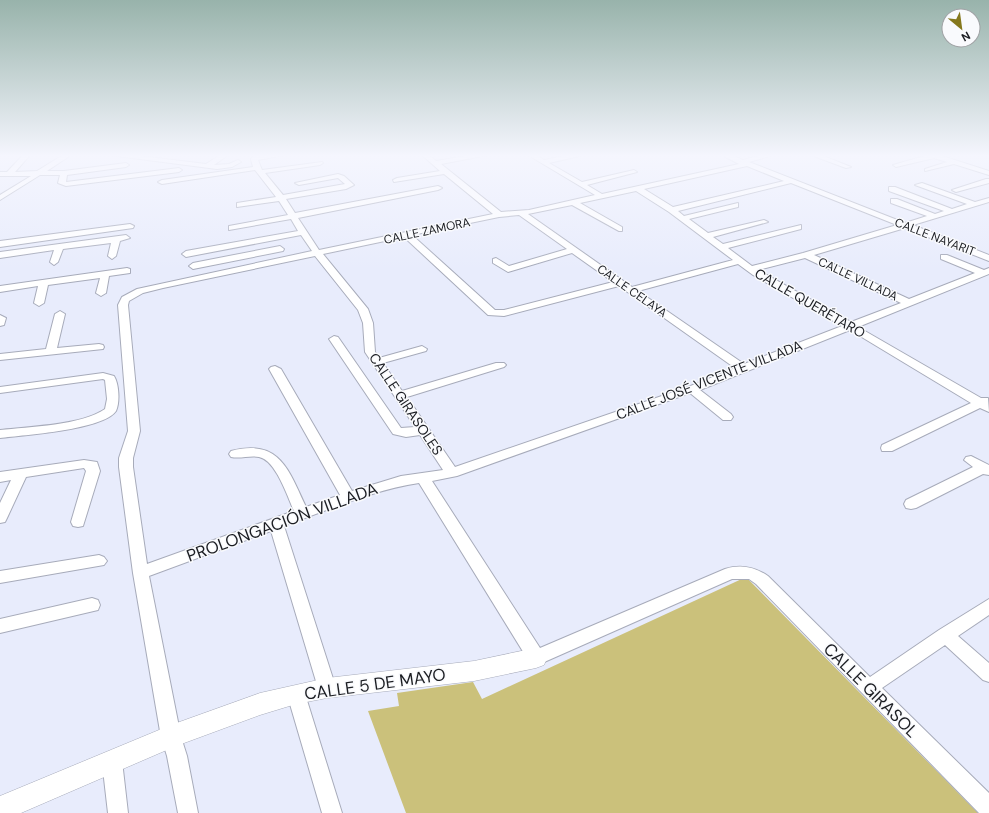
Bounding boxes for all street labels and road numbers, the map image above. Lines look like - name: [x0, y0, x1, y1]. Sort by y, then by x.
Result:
- street label: CALLE ZAMORA: [382, 214, 472, 248]
- street label: CALLE NAYARIT: [892, 214, 978, 260]
- street label: CALLE VILLADA: [816, 254, 900, 304]
- street label: CALLE CELAYA: [594, 261, 670, 321]
- street label: CALLE QUERÉTARO: [751, 264, 869, 342]
- street label: CALLE JOSÉ VICENTE VILLADA: [613, 336, 805, 424]
- street label: CALLE GIRASOLES: [365, 349, 447, 459]
- street label: PROLONGACIÓN VILLADA: [183, 477, 381, 567]
- street label: CALLE GIRASOL: [819, 638, 923, 742]
- street label: CALLE 5 DE MAYO: [303, 663, 447, 705]

